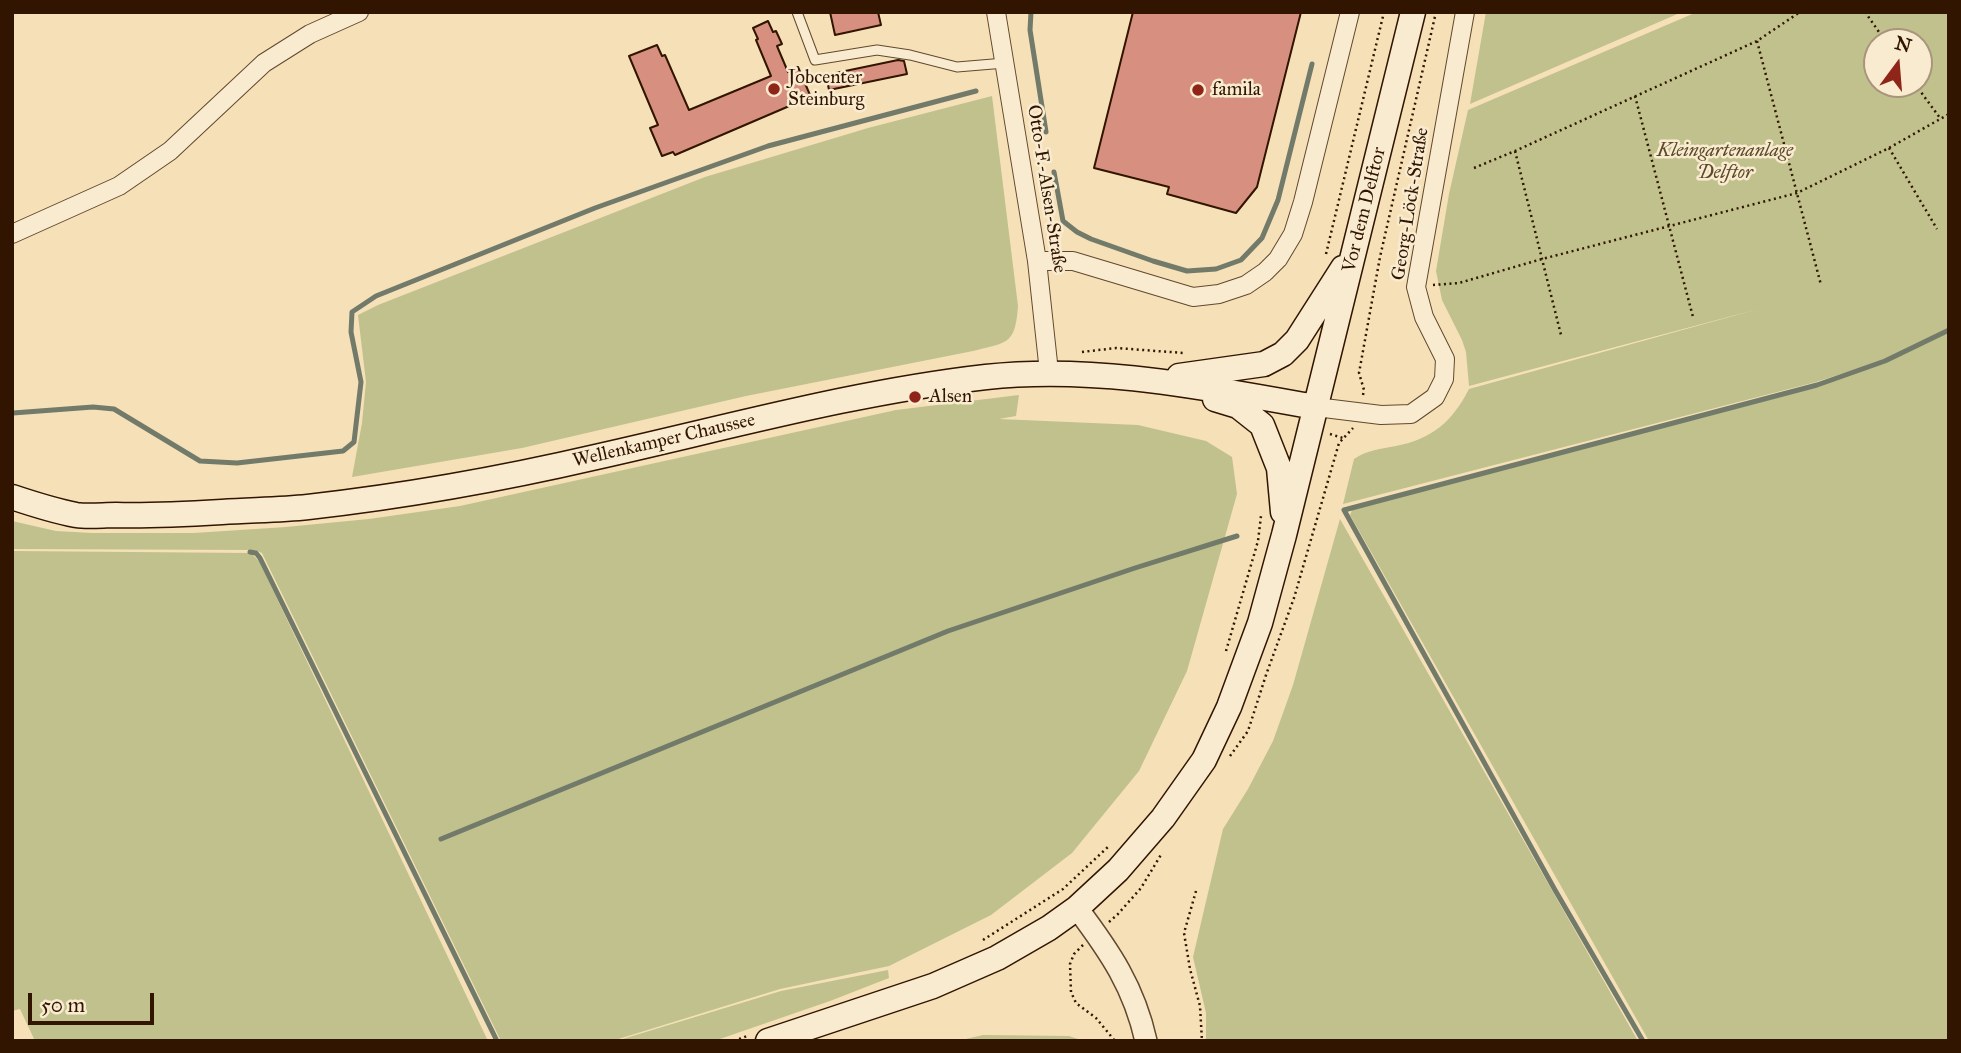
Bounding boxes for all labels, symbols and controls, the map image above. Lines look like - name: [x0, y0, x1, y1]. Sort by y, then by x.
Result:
- north arrow: [1863, 28, 1933, 98]
- text: N: [1892, 31, 1914, 58]
- place label: Jobcenter Steinburg: [788, 67, 864, 111]
- place label: famila: [1212, 79, 1261, 101]
- marker: Jobcenter Steinburg: [766, 81, 782, 97]
- marker: famila: [1190, 82, 1206, 98]
- street label: Otto-F.-Alsen-Straße: [1021, 103, 1071, 275]
- street label: Georg-Löck-Straße: [1388, 126, 1434, 282]
- park label: Kleingartenanlage Delftor: [1657, 140, 1793, 184]
- street label: Vor dem Delftor: [1338, 145, 1392, 275]
- place label: Alsen: [929, 386, 972, 408]
- marker: Alsen: [907, 389, 923, 405]
- street label: Wellenkamper Chaussee: [571, 409, 757, 473]
- scale bar: [32, 979, 158, 1023]
- text: 50 m: [41, 992, 85, 1018]

